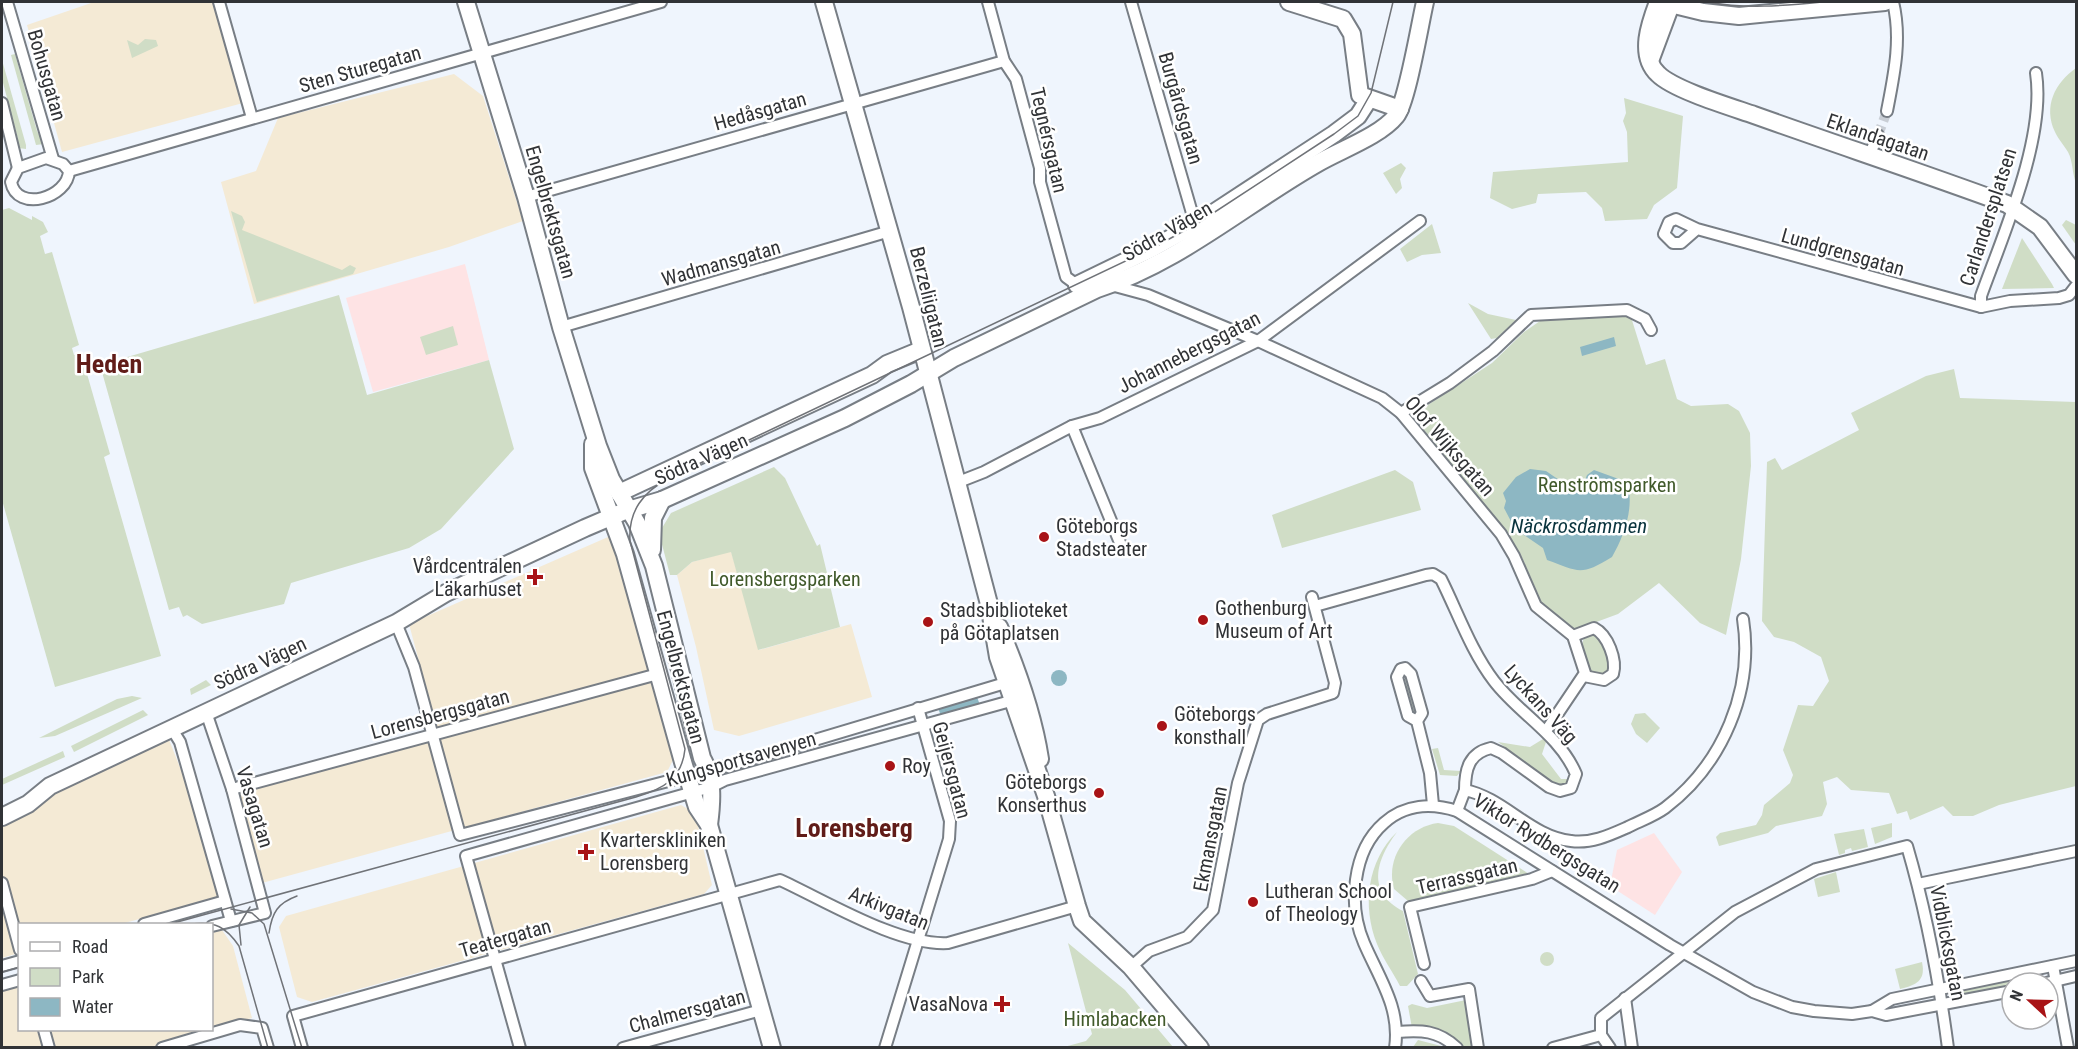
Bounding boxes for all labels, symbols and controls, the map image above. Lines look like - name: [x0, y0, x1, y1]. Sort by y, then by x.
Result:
- street label: Bohusgatan: [23, 26, 71, 124]
- street label: Sten Sturegatan: [296, 40, 424, 98]
- street label: Burgårdsgatan: [1154, 49, 1208, 167]
- street label: Tegnérsgatan: [1025, 85, 1073, 195]
- street label: Hedåsgatan: [711, 86, 809, 136]
- street label: Eklandagatan: [1824, 108, 1932, 166]
- street label: Engelbrektsgatan: [521, 143, 581, 281]
- street label: Carlandersplatsen: [1954, 145, 2022, 289]
- street label: Södra Vägen: [1118, 196, 1216, 266]
- street label: Lundgrensgatan: [1779, 223, 1907, 281]
- street label: Wadmansgatan: [659, 235, 783, 291]
- street label: Berzeliigatan: [905, 244, 953, 350]
- street label: Johannebergsgatan: [1114, 306, 1264, 398]
- district label: Heden: [76, 349, 142, 379]
- street label: Olof Wijksgatan: [1400, 391, 1500, 501]
- street label: Södra Vägen: [651, 428, 751, 490]
- park label: Renströmsparken: [1538, 473, 1676, 497]
- place label: Göteborgs Stadsteater: [1056, 514, 1147, 561]
- water label: Näckrosdammen: [1511, 514, 1647, 538]
- marker: Göteborgs Stadsteater: [1037, 530, 1051, 544]
- place label: Vårdcentralen Läkarhuset: [413, 554, 522, 601]
- park label: Lorensbergsparken: [709, 567, 861, 591]
- marker: Vårdcentralen Läkarhuset: [526, 568, 544, 586]
- place label: Gothenburg Museum of Art: [1215, 596, 1333, 643]
- place label: Stadsbiblioteket på Götaplatsen: [940, 598, 1068, 645]
- street label: Engelbrektsgatan: [652, 608, 710, 746]
- marker: Gothenburg Museum of Art: [1196, 613, 1210, 627]
- marker: Stadsbiblioteket på Götaplatsen: [921, 615, 935, 629]
- street label: Södra Vägen: [210, 631, 310, 695]
- street label: Lyckans Väg: [1499, 660, 1583, 748]
- street label: Lorensbergsgatan: [368, 684, 512, 744]
- place label: Göteborgs konsthall: [1174, 702, 1256, 749]
- street label: Geijersgatan: [928, 719, 976, 821]
- marker: Göteborgs konsthall: [1155, 719, 1169, 733]
- street label: Kungsportsavenyen: [663, 726, 819, 792]
- place label: Roy: [902, 754, 931, 778]
- marker: Roy: [883, 759, 897, 773]
- street label: Vasagatan: [231, 763, 279, 851]
- place label: Göteborgs Konserthus: [997, 770, 1087, 817]
- street label: Ekmansgatan: [1188, 784, 1232, 894]
- marker: Göteborgs Konserthus: [1092, 786, 1106, 800]
- street label: Viktor Rydbergsgatan: [1469, 788, 1625, 898]
- district label: Lorensberg: [795, 813, 913, 843]
- place label: Kvarterskliniken Lorensberg: [600, 828, 726, 875]
- marker: Kvarterskliniken Lorensberg: [577, 843, 595, 861]
- street label: Terrassgatan: [1414, 853, 1520, 899]
- place label: Lutheran School of Theology: [1265, 879, 1392, 926]
- street label: Arkivgatan: [845, 881, 933, 935]
- street label: Vidblicksgatan: [1925, 883, 1971, 1003]
- marker: Lutheran School of Theology: [1246, 895, 1260, 909]
- street label: Teatergatan: [456, 913, 554, 963]
- legend: [18, 923, 213, 1031]
- text: Road: [72, 936, 108, 957]
- text: Park: [72, 966, 104, 987]
- north arrow: [2000, 971, 2060, 1031]
- street label: Chalmersgatan: [626, 984, 748, 1038]
- text: N: [2006, 987, 2027, 1004]
- place label: VasaNova: [909, 992, 988, 1016]
- marker: VasaNova: [993, 995, 1011, 1013]
- text: Water: [72, 996, 114, 1017]
- park label: Himlabacken: [1064, 1007, 1166, 1031]

